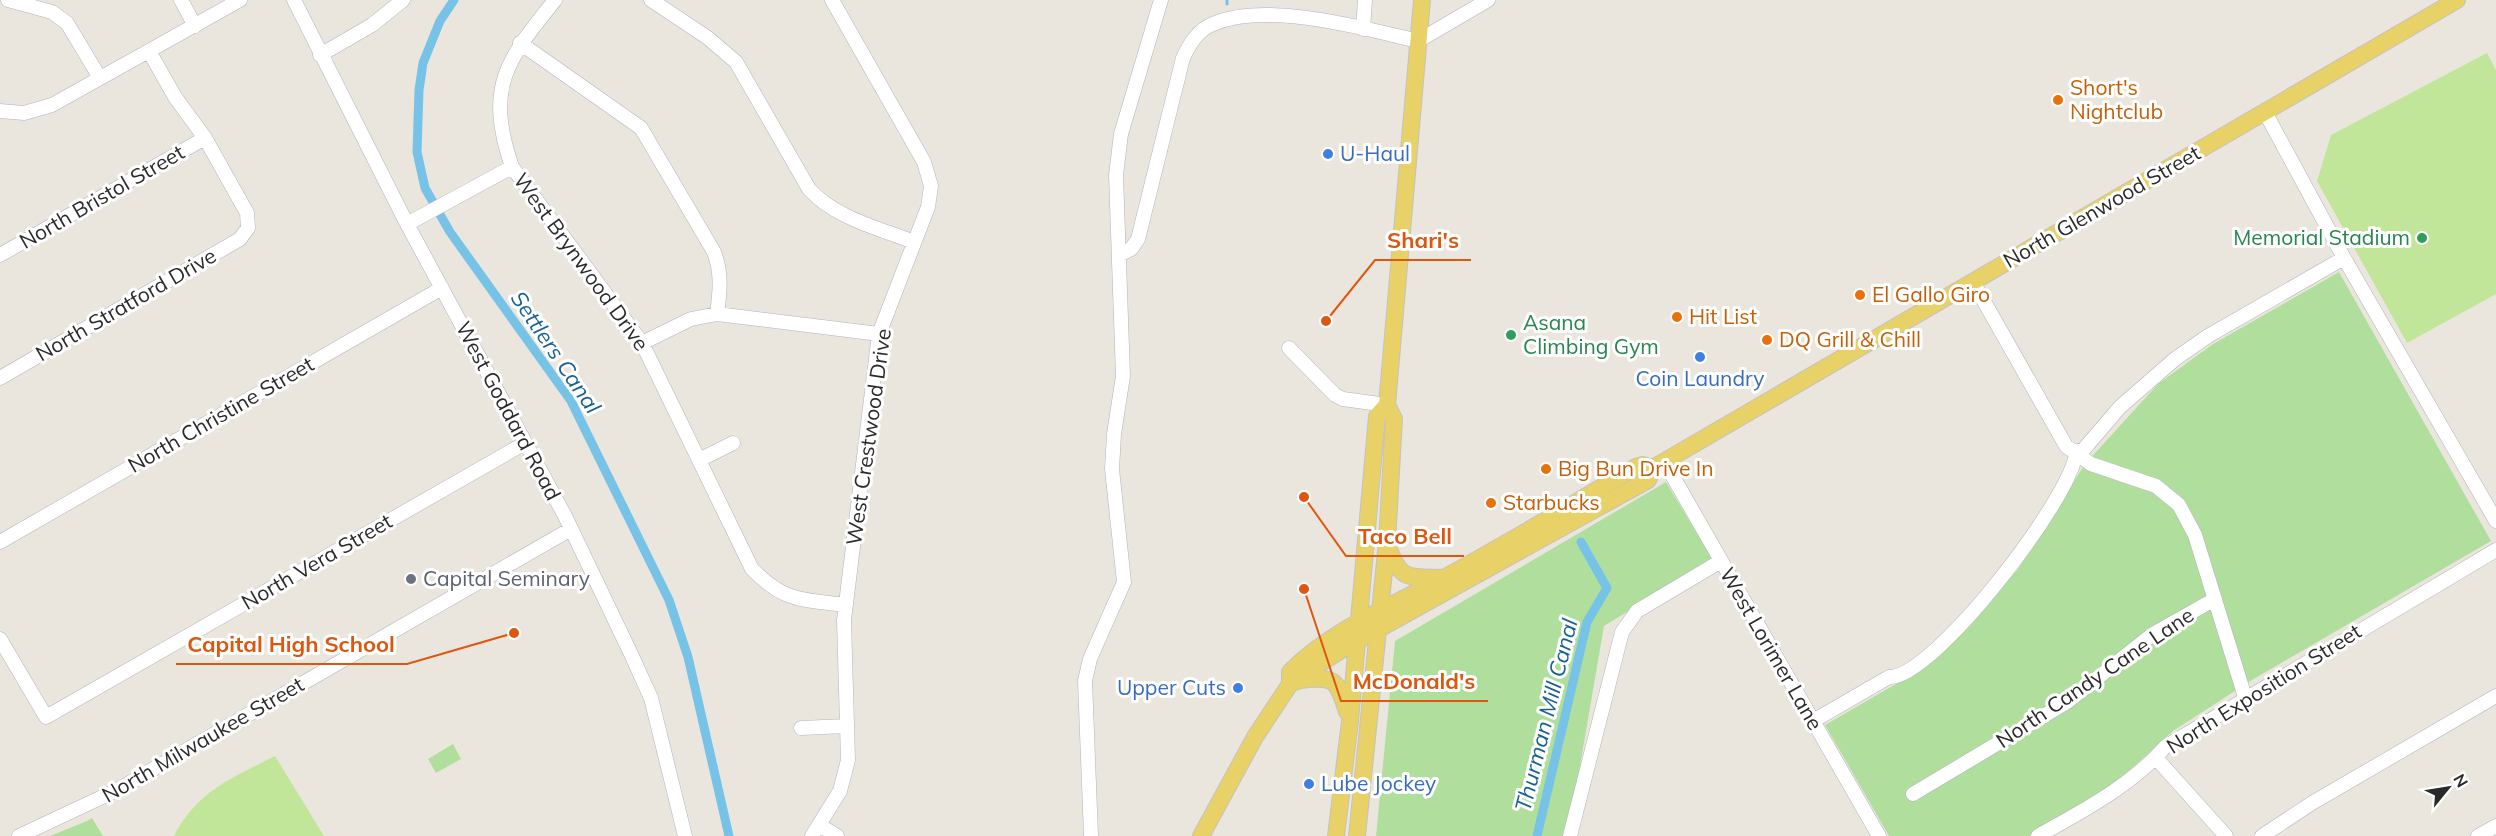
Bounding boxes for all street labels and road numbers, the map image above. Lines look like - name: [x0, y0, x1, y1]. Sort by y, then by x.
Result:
- street label: North Bristol Street: [14, 138, 189, 254]
- street label: North Glenwood Street: [1998, 139, 2205, 273]
- street label: West Brynwood Drive: [509, 167, 655, 355]
- street label: North Stratford Drive: [31, 242, 220, 366]
- street label: West Goddard Road: [451, 317, 567, 504]
- street label: West Crestwood Drive: [840, 327, 896, 547]
- street label: North Christine Street: [123, 350, 318, 478]
- street label: North Vera Street: [237, 507, 396, 615]
- street label: West Lorimer Lane: [1715, 563, 1829, 734]
- street label: North Candy Cane Lane: [1991, 601, 2198, 753]
- street label: North Exposition Street: [2161, 618, 2366, 759]
- street label: North Milwaukee Street: [97, 671, 308, 808]

